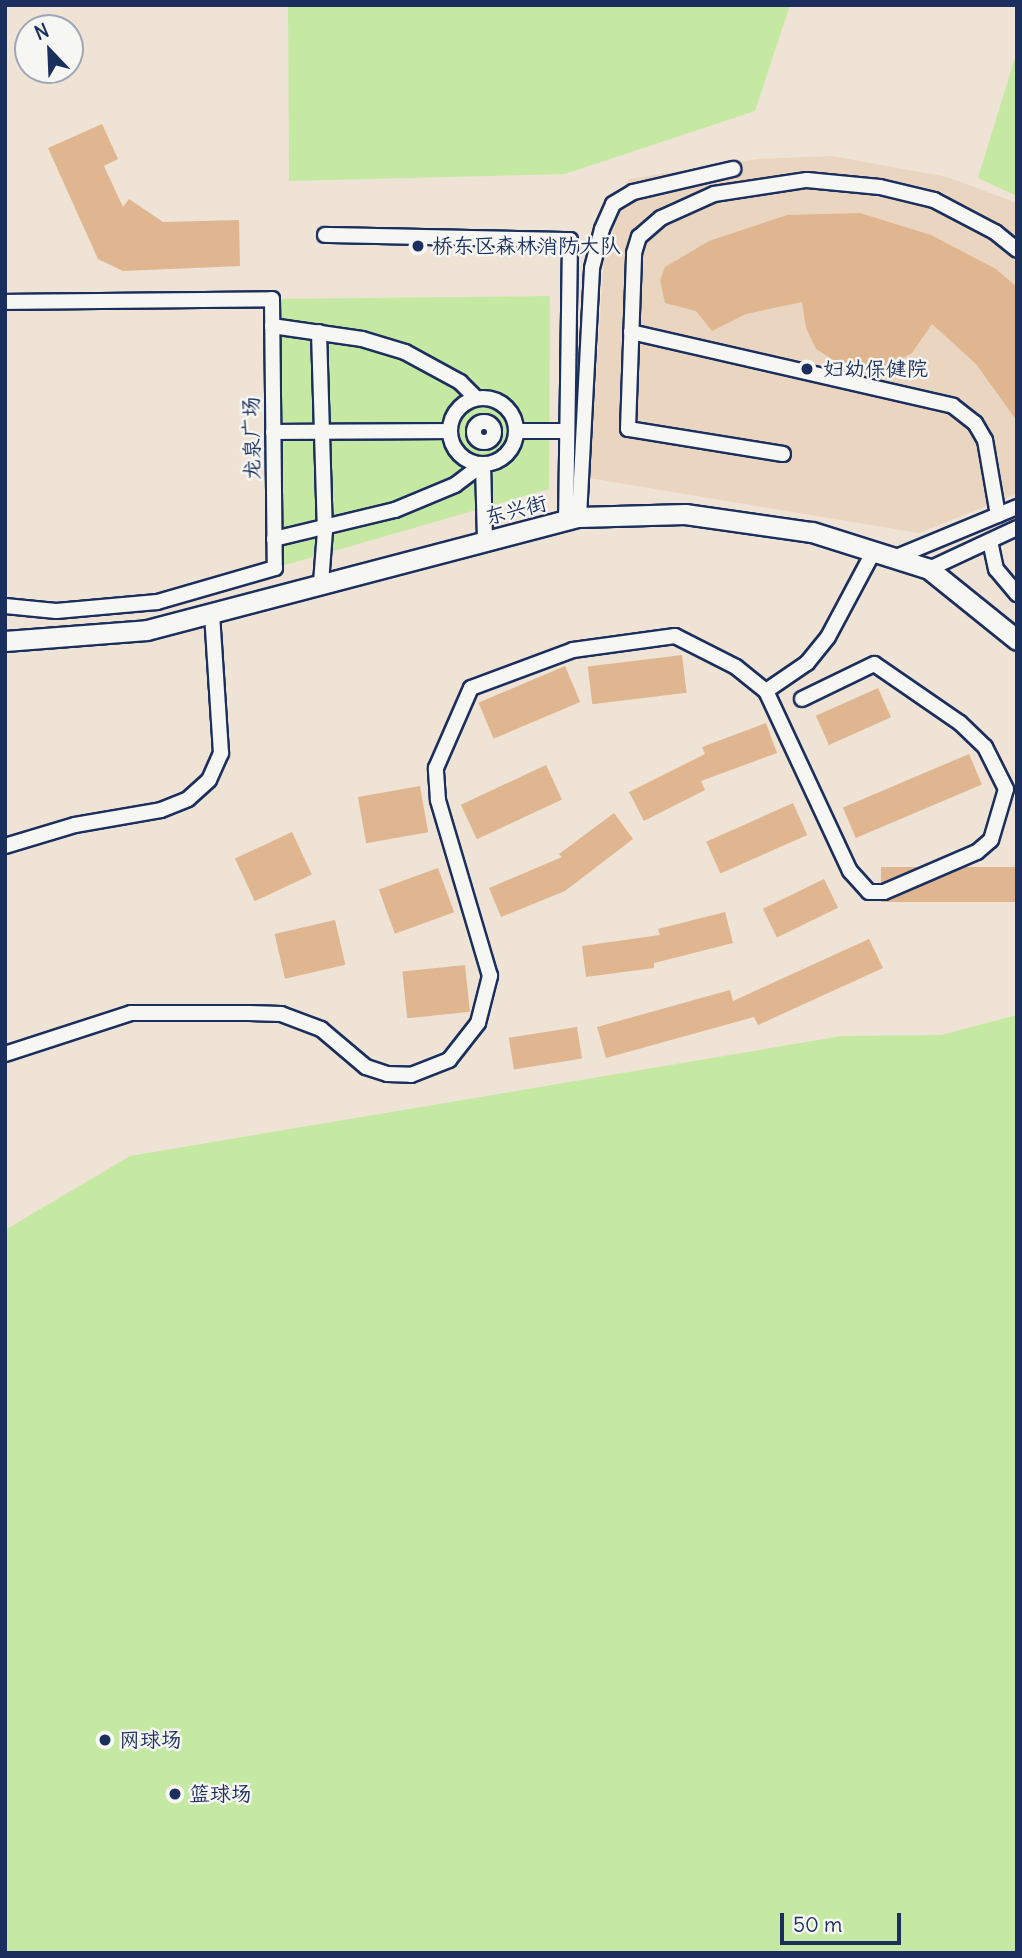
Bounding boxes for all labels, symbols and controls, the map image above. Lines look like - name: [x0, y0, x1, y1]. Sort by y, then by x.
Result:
- north arrow: [14, 14, 84, 84]
- text: N: [31, 18, 52, 45]
- place label: 桥东区森林消防大队: [432, 233, 621, 259]
- marker: 桥东区森林消防大队: [410, 238, 426, 254]
- place label: 妇幼保健院: [823, 356, 928, 382]
- marker: 妇幼保健院: [797, 359, 817, 379]
- street label: 龙泉广场: [239, 396, 265, 480]
- street label: 东兴街: [482, 490, 550, 530]
- place label: 网球场: [119, 1727, 182, 1753]
- marker: 网球场: [97, 1732, 113, 1748]
- place label: 篮球场: [189, 1781, 252, 1807]
- marker: 篮球场: [167, 1786, 183, 1802]
- scale bar: [784, 1898, 905, 1942]
- text: 50 m: [793, 1911, 842, 1938]

